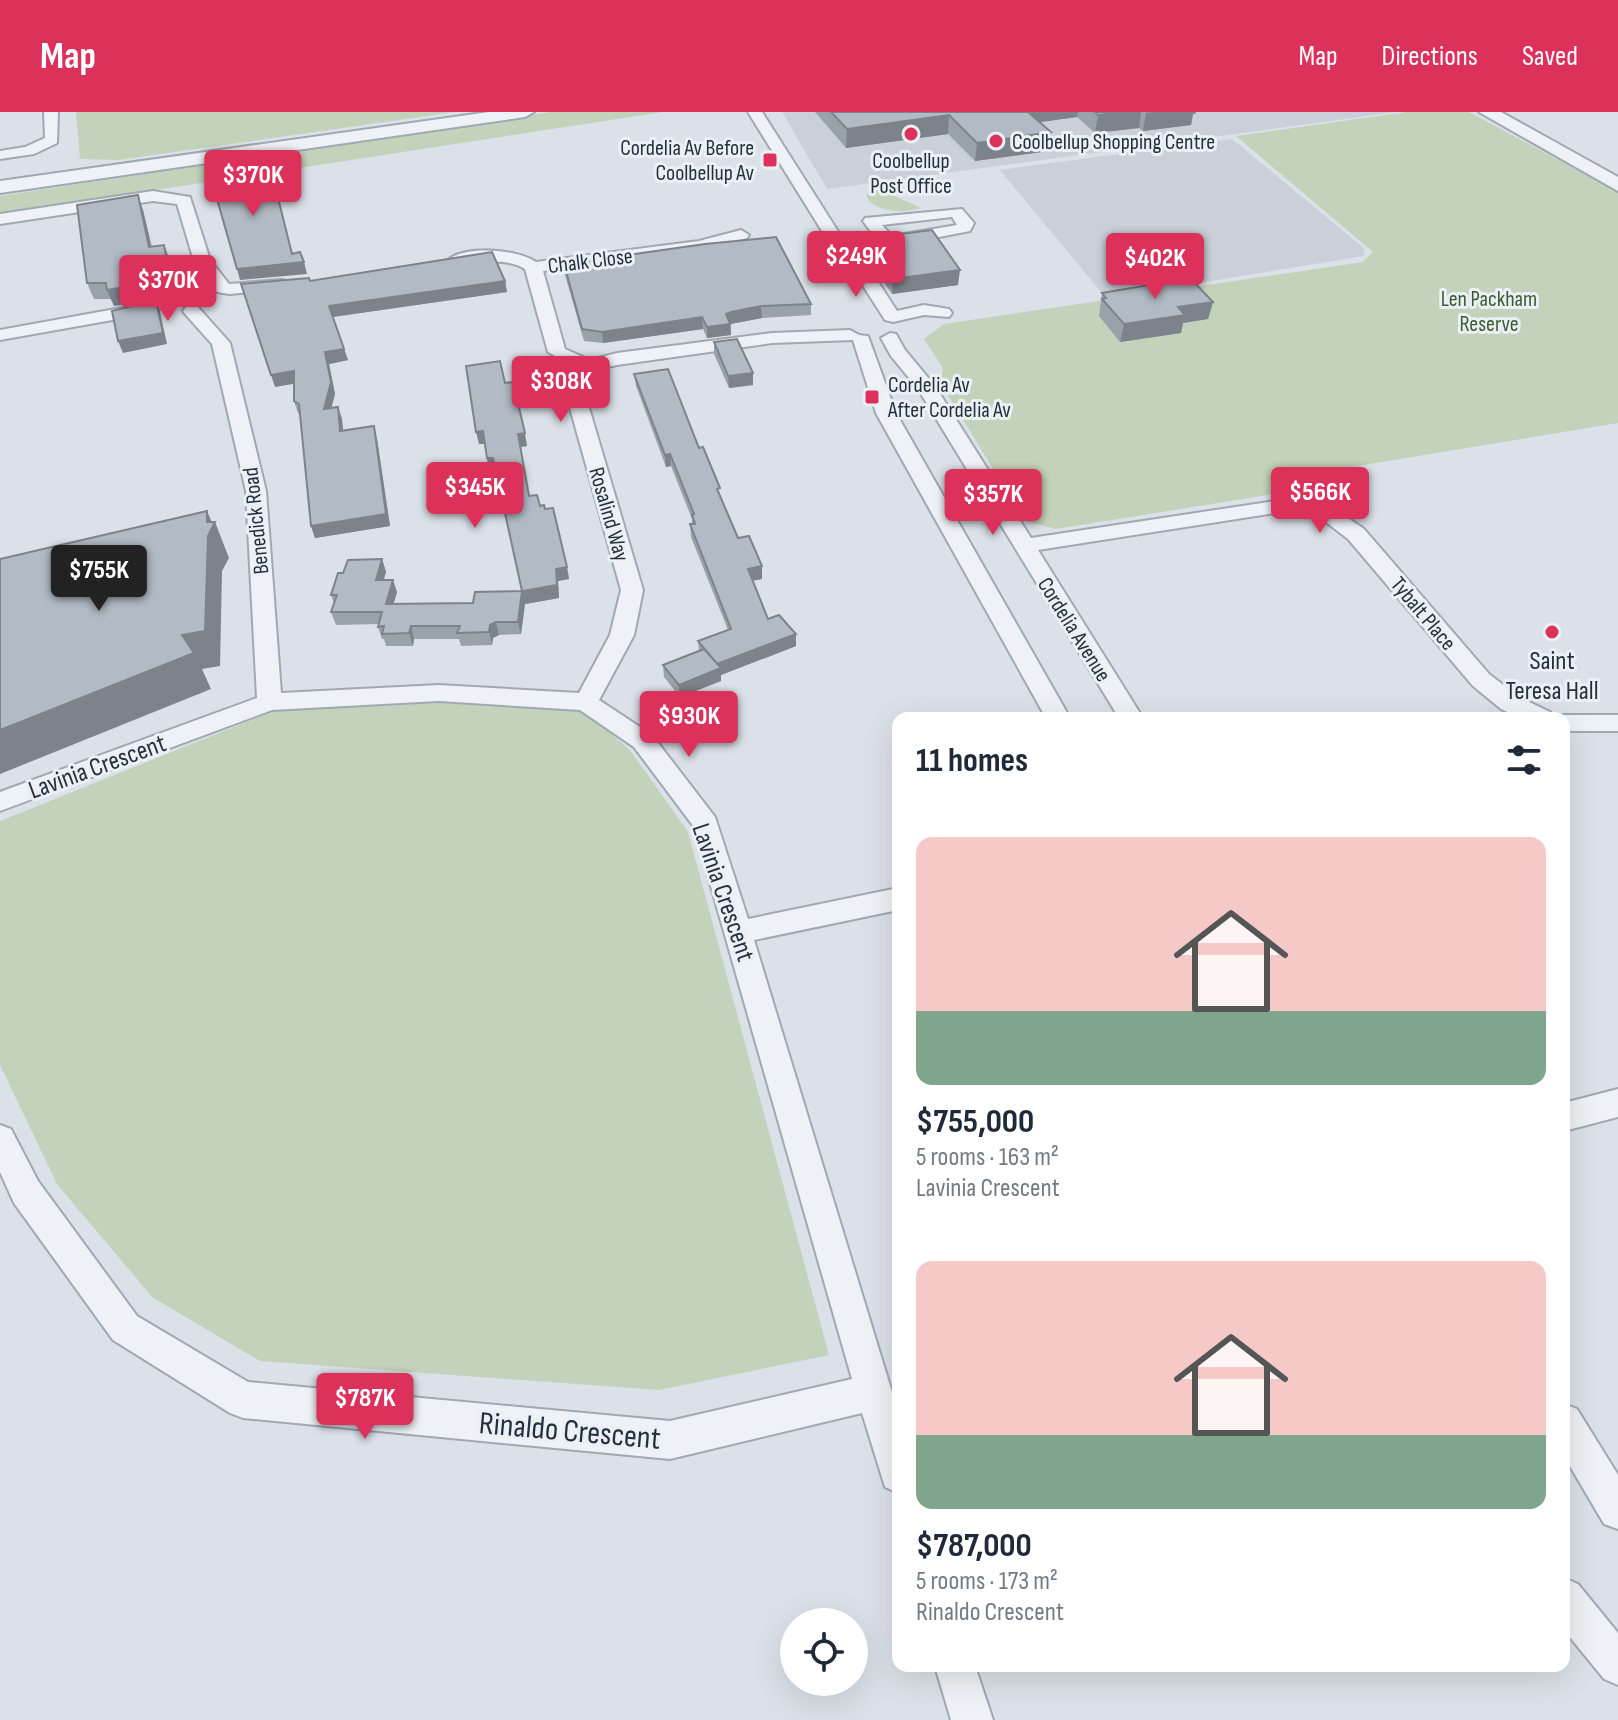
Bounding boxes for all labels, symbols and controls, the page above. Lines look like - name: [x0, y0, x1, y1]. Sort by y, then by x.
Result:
- text: Map: [40, 34, 96, 79]
- text: Map: [1299, 40, 1338, 73]
- text: Directions: [1382, 40, 1478, 73]
- text: Saved: [1522, 40, 1578, 73]
- marker: Coolbellup Post Office: [902, 125, 920, 143]
- place label: Coolbellup Shopping Centre: [1012, 129, 1215, 156]
- marker: Coolbellup Shopping Centre: [987, 132, 1005, 150]
- place label: Cordelia Av Before Coolbellup Av: [620, 135, 754, 187]
- place label: Coolbellup Post Office: [870, 148, 952, 200]
- pin: $370K: [197, 150, 309, 218]
- marker: Cordelia Av Before Coolbellup Av: [761, 151, 779, 169]
- text: $370K: [222, 160, 284, 191]
- pin: $249K: [800, 231, 912, 299]
- pin: $402K: [1099, 233, 1211, 301]
- text: $249K: [825, 241, 887, 272]
- street label: Chalk Close: [546, 243, 634, 280]
- text: $402K: [1124, 243, 1186, 274]
- pin: $370K: [112, 255, 224, 323]
- text: $370K: [137, 265, 199, 296]
- park label: Len Packham Reserve: [1441, 286, 1537, 338]
- pin: $308K: [505, 356, 617, 424]
- text: $308K: [530, 366, 592, 397]
- place label: Cordelia Av After Cordelia Av: [887, 372, 1011, 424]
- marker: Cordelia Av After Cordelia Av: [863, 388, 881, 406]
- pin: $345K: [419, 462, 531, 530]
- street label: Rosalind Way: [582, 464, 635, 565]
- street label: Benedick Road: [237, 466, 276, 576]
- pin: $566K: [1264, 467, 1376, 535]
- pin: $357K: [937, 469, 1049, 537]
- text: $345K: [444, 472, 506, 503]
- text: $566K: [1289, 477, 1351, 508]
- text: $357K: [963, 479, 1023, 510]
- pin: $755K: [43, 545, 155, 613]
- text: $755K: [69, 555, 129, 586]
- street label: Tybalt Place: [1384, 572, 1461, 656]
- street label: Cordelia Avenue: [1031, 573, 1116, 687]
- marker: Saint Teresa Hall: [1543, 623, 1561, 641]
- place label: Saint Teresa Hall: [1505, 646, 1599, 707]
- pin: $930K: [633, 691, 745, 759]
- text: $930K: [658, 701, 720, 732]
- street label: Lavinia Crescent: [25, 728, 170, 807]
- icon: filters: [1502, 738, 1546, 782]
- text: 11 homes: [916, 740, 1028, 781]
- street label: Lavinia Crescent: [685, 819, 761, 966]
- icon: home: [1159, 889, 1303, 1033]
- text: $755,000: [916, 1101, 1034, 1142]
- text: 5 rooms · 163 m²: [916, 1142, 1059, 1173]
- text: Lavinia Crescent: [916, 1173, 1060, 1204]
- icon: home: [1159, 1313, 1303, 1457]
- pin: $787K: [309, 1373, 421, 1441]
- text: $787K: [334, 1383, 396, 1414]
- street label: Rinaldo Crescent: [477, 1404, 662, 1459]
- text: $787,000: [916, 1525, 1032, 1566]
- text: 5 rooms · 173 m²: [916, 1566, 1058, 1597]
- text: Rinaldo Crescent: [916, 1597, 1064, 1628]
- map controls: [780, 1608, 868, 1696]
- button: locate: [780, 1608, 868, 1696]

